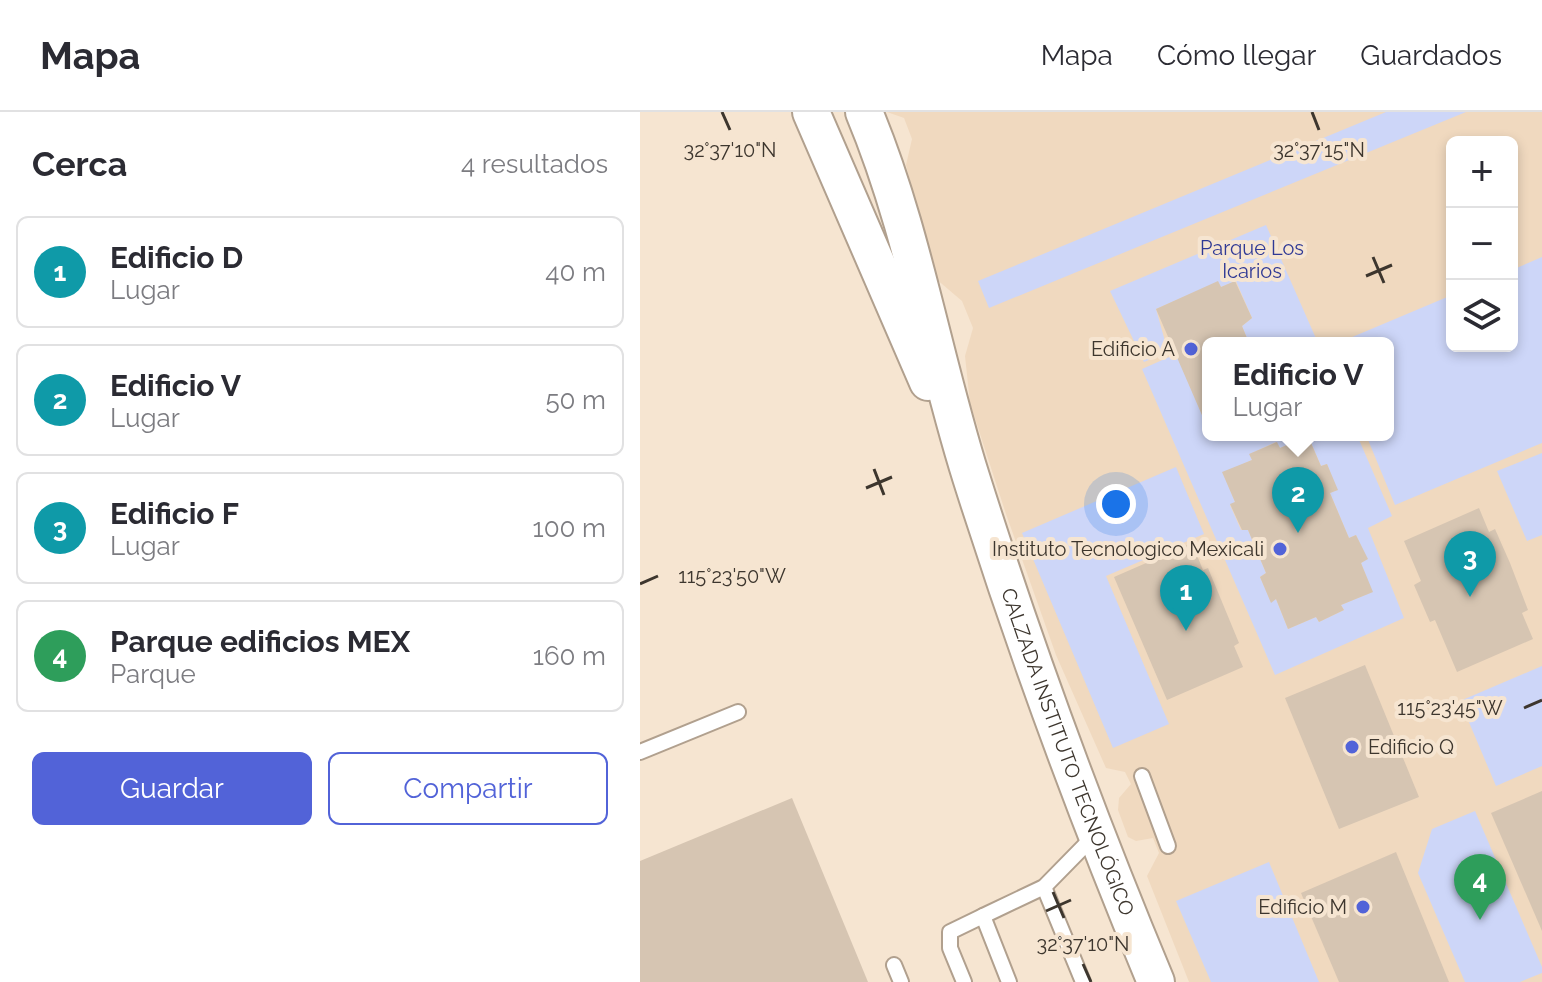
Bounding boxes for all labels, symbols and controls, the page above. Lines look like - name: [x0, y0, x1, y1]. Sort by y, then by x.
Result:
- text: Mapa: [40, 33, 140, 78]
- text: Mapa: [1041, 39, 1113, 72]
- text: Cómo llegar: [1157, 39, 1316, 72]
- text: Guardados: [1360, 39, 1502, 72]
- map controls: [1446, 136, 1518, 352]
- button: +: [1446, 136, 1518, 208]
- text: 32°37'10"N: [683, 138, 777, 162]
- text: 32°37'15"N: [1273, 138, 1365, 162]
- text: Cerca: [32, 144, 127, 184]
- text: 4 resultados: [461, 149, 608, 179]
- button: −: [1446, 208, 1518, 280]
- park label: Parque Los Icarios: [1200, 236, 1304, 283]
- text: Edificio D: [110, 240, 243, 275]
- text: 1: [54, 257, 66, 287]
- text: 40 m: [545, 257, 606, 287]
- text: Lugar: [110, 275, 180, 305]
- button: layers: [1446, 280, 1518, 352]
- place label: Edificio A: [1091, 337, 1175, 361]
- popup: [1202, 337, 1394, 441]
- marker: Edificio A: [1182, 340, 1200, 358]
- text: Edificio V: [1233, 357, 1364, 392]
- text: Edificio V: [110, 368, 241, 403]
- text: 2: [53, 385, 67, 415]
- text: 50 m: [545, 385, 606, 415]
- text: Lugar: [1233, 392, 1302, 422]
- text: Lugar: [110, 403, 180, 433]
- pin: 2: [1272, 467, 1324, 533]
- your location: [1096, 484, 1136, 524]
- text: Edificio F: [110, 496, 239, 531]
- text: 3: [53, 513, 67, 543]
- text: 100 m: [533, 513, 606, 543]
- text: Lugar: [110, 531, 180, 561]
- pin: 3: [1444, 531, 1496, 597]
- place label: Instituto Tecnologico Mexicali: [992, 537, 1264, 561]
- marker: Instituto Tecnologico Mexicali: [1271, 540, 1289, 558]
- text: 115°23'50"W: [678, 564, 786, 588]
- pin: 1: [1160, 565, 1212, 631]
- street label: CALZADA INSTITUTO TECNOLÓGICO: [996, 585, 1139, 919]
- text: Parque edificios MEX: [110, 624, 410, 659]
- text: 4: [53, 641, 67, 671]
- text: 160 m: [533, 641, 606, 671]
- text: Parque: [110, 659, 196, 689]
- text: 115°23'45"W: [1397, 696, 1503, 720]
- place label: Edificio Q: [1368, 735, 1454, 759]
- marker: Edificio Q: [1343, 738, 1361, 756]
- button: Guardar: [32, 752, 312, 825]
- button: Compartir: [328, 752, 608, 825]
- pin: 4: [1454, 854, 1506, 920]
- place label: Edificio M: [1258, 895, 1347, 919]
- marker: Edificio M: [1354, 898, 1372, 916]
- text: 32°37'10"N: [1036, 932, 1130, 956]

